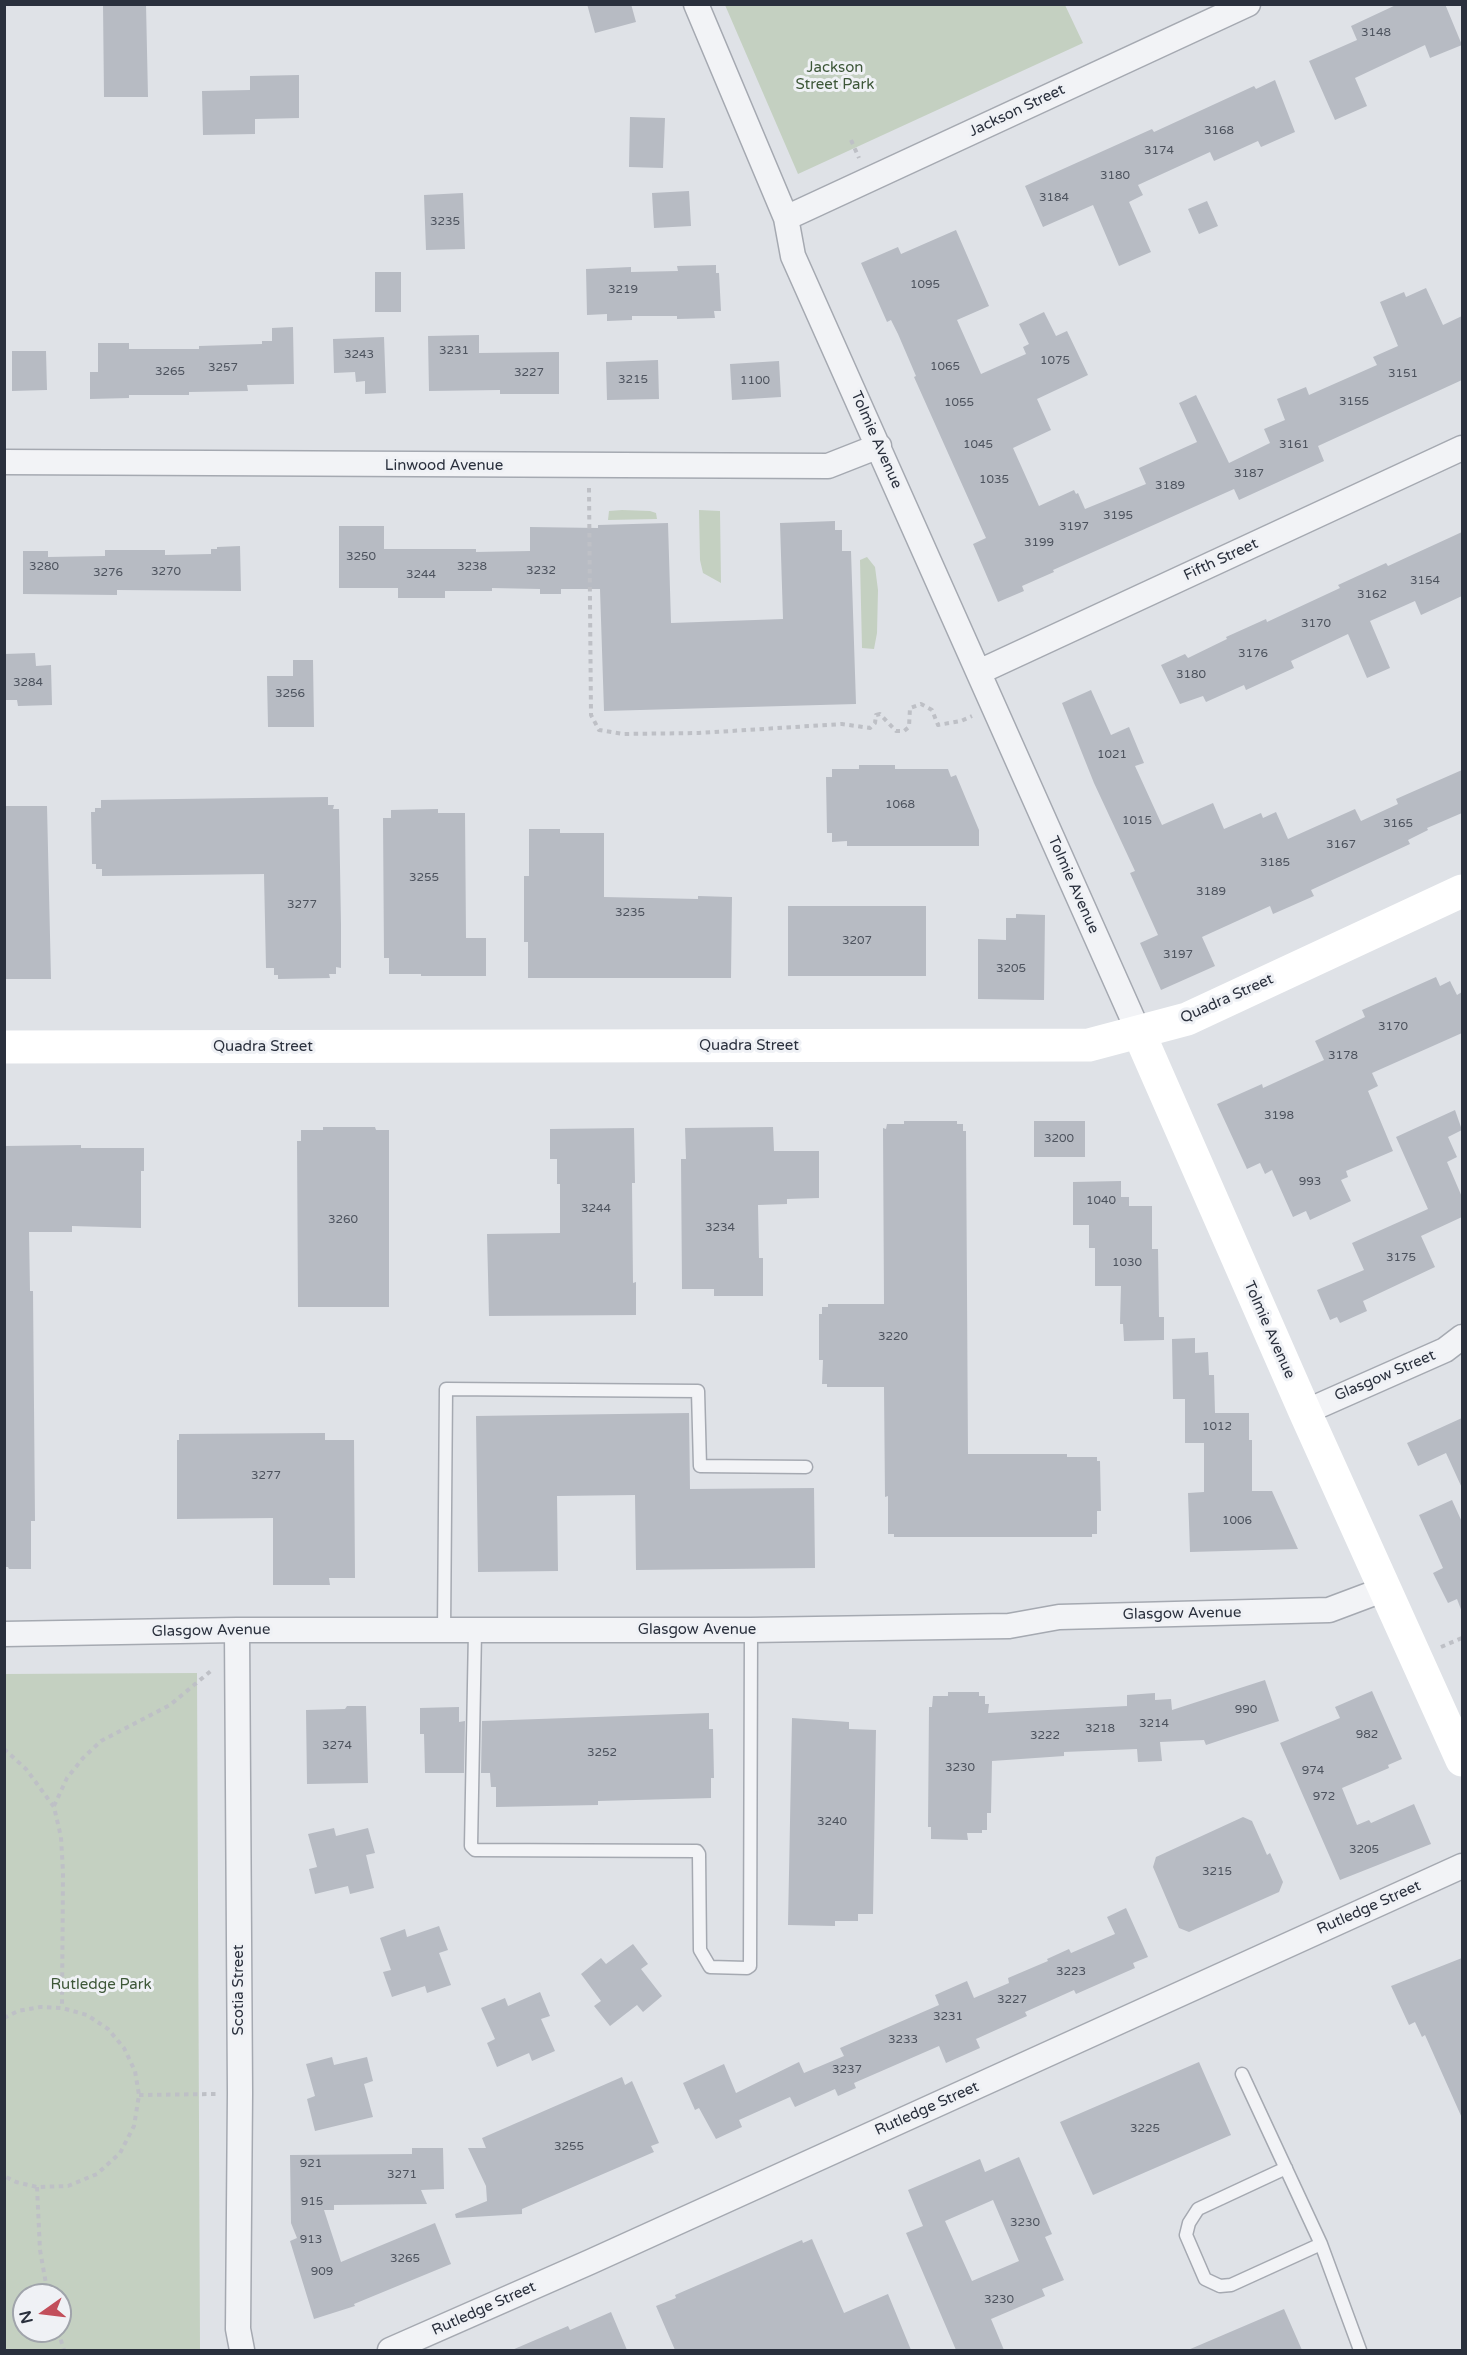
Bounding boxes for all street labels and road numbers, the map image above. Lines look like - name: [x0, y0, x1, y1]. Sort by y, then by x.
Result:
- street label: Jackson Street: [966, 81, 1068, 141]
- street label: Tolmie Avenue: [847, 389, 905, 491]
- street label: Linwood Avenue: [385, 457, 503, 475]
- street label: Fifth Street: [1181, 535, 1261, 585]
- street label: Tolmie Avenue: [1044, 834, 1102, 936]
- street label: Quadra Street: [1178, 970, 1276, 1028]
- street label: Quadra Street: [699, 1037, 799, 1055]
- street label: Quadra Street: [213, 1038, 313, 1056]
- street label: Tolmie Avenue: [1240, 1279, 1298, 1381]
- street label: Glasgow Street: [1332, 1347, 1438, 1405]
- street label: Glasgow Avenue: [1123, 1604, 1241, 1624]
- street label: Glasgow Avenue: [152, 1621, 270, 1641]
- street label: Glasgow Avenue: [638, 1621, 756, 1639]
- street label: Rutledge Street: [1314, 1877, 1424, 1939]
- street label: Scotia Street: [230, 1945, 248, 2035]
- street label: Rutledge Street: [872, 2078, 982, 2140]
- street label: Rutledge Street: [429, 2278, 539, 2340]

